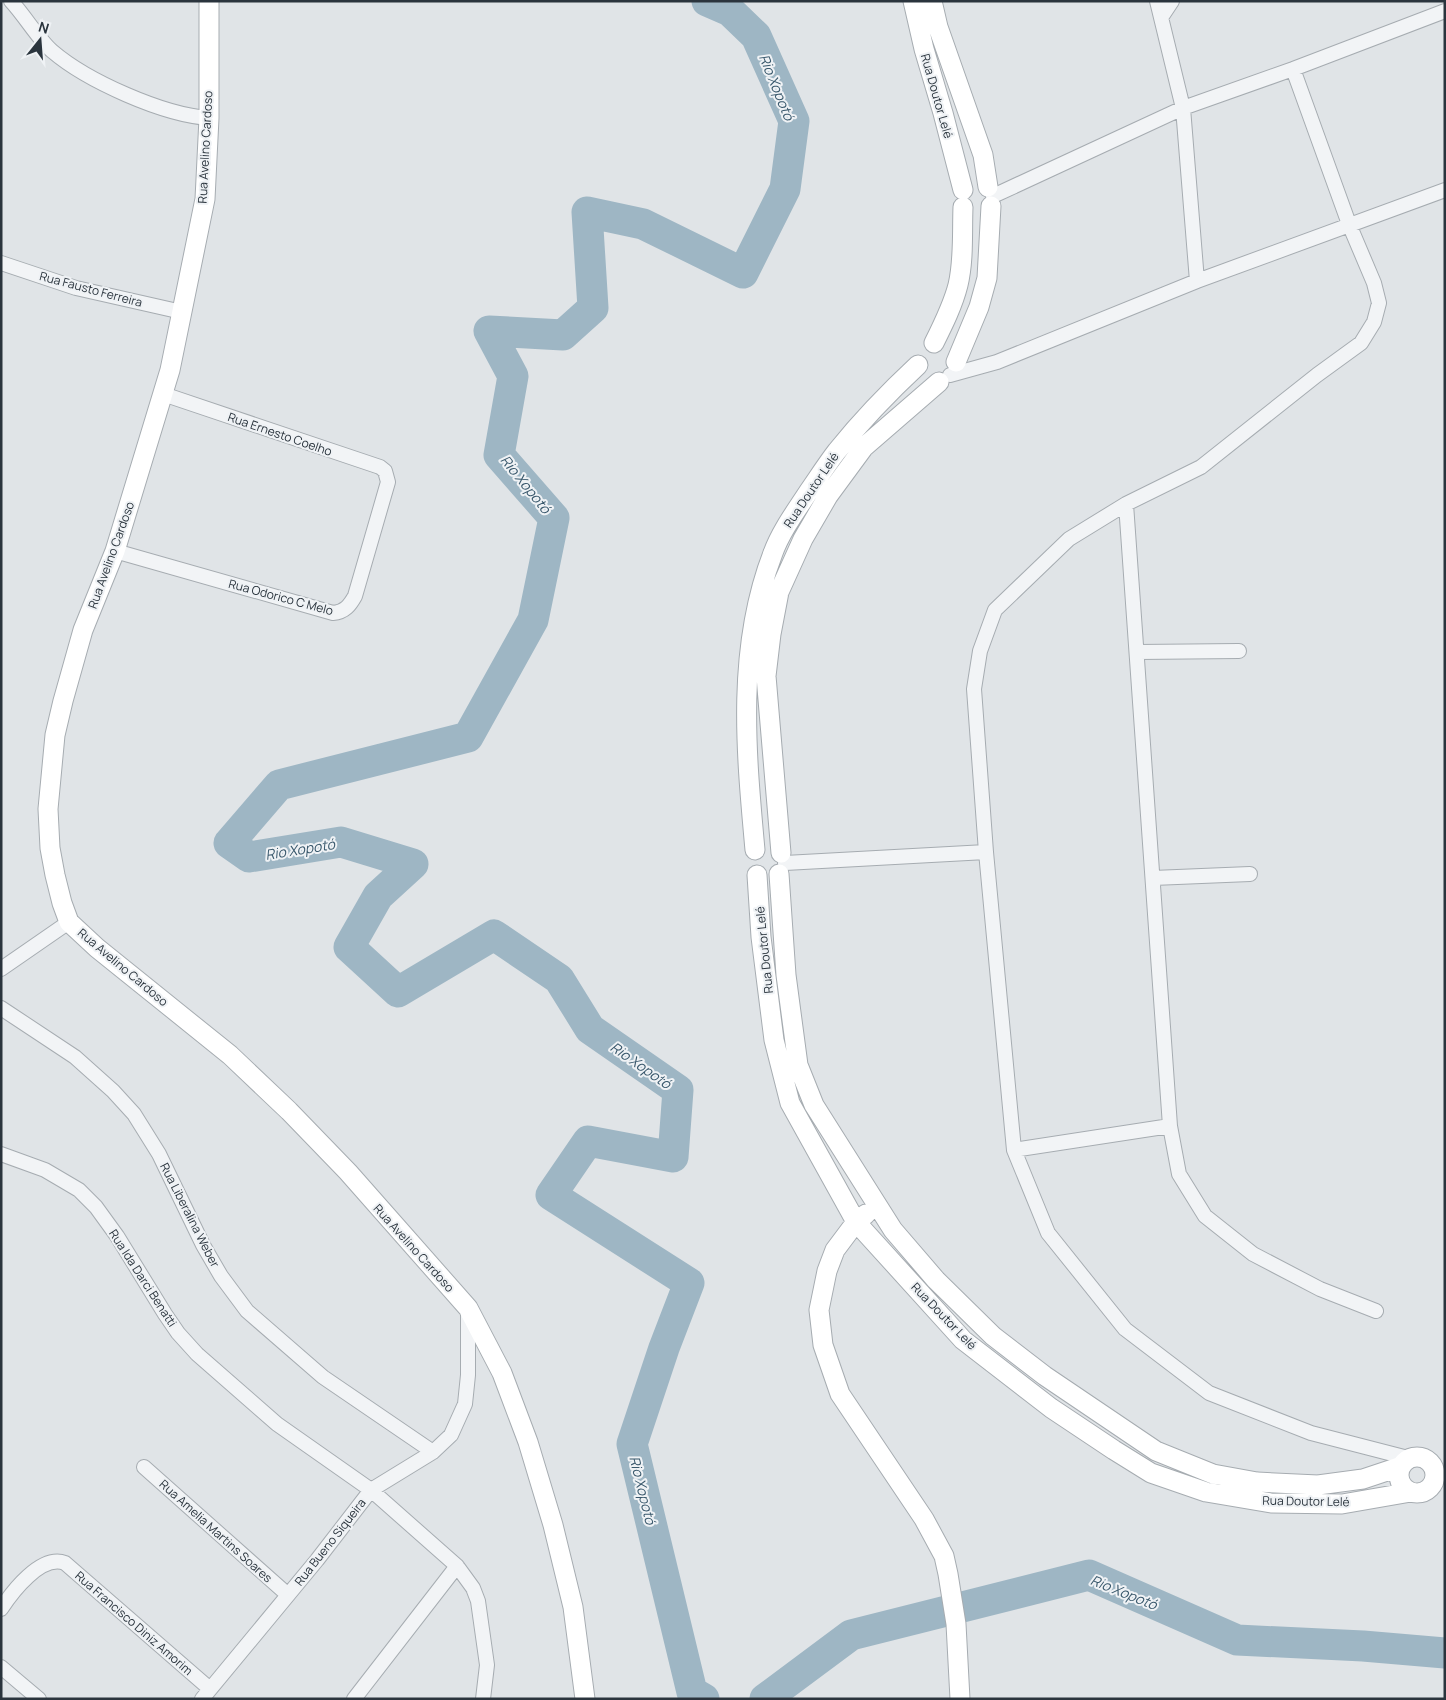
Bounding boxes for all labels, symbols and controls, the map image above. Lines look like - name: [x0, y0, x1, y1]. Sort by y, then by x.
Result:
- north arrow: [15, 15, 65, 65]
- text: N: [36, 17, 52, 38]
- water label: Rio Xopotó: [755, 51, 799, 124]
- street label: Rua Doutor Lelé: [917, 52, 957, 140]
- street label: Rua Avelino Cardoso: [194, 90, 216, 204]
- street label: Rua Fausto Ferreira: [38, 267, 144, 311]
- street label: Rua Ernesto Coelho: [226, 408, 334, 460]
- street label: Rua Doutor Lelé: [780, 449, 842, 531]
- water label: Rio Xopotó: [497, 451, 556, 518]
- street label: Rua Avelino Cardoso: [84, 499, 138, 611]
- street label: Rua Odorico C Melo: [227, 575, 335, 619]
- water label: Rio Xopotó: [264, 834, 337, 864]
- street label: Rua Doutor Lelé: [751, 906, 777, 994]
- street label: Rua Avelino Cardoso: [74, 924, 172, 1010]
- water label: Rio Xopotó: [607, 1037, 676, 1093]
- street label: Rua Liberalina Weber: [156, 1160, 224, 1271]
- street label: Rua Avelino Cardoso: [370, 1200, 458, 1296]
- street label: Rua Ida Darci Benatti: [105, 1226, 181, 1330]
- street label: Rua Doutor Lelé: [908, 1279, 980, 1353]
- water label: Rio Xopotó: [625, 1454, 661, 1527]
- street label: Rua Amelia Martins Soares: [156, 1476, 276, 1586]
- street label: Rua Doutor Lelé: [1262, 1492, 1350, 1510]
- street label: Rua Bueno Siqueira: [290, 1495, 370, 1589]
- street label: Rua Francisco Diniz Amorim: [71, 1567, 197, 1679]
- water label: Rio Xopotó: [1088, 1570, 1161, 1614]

